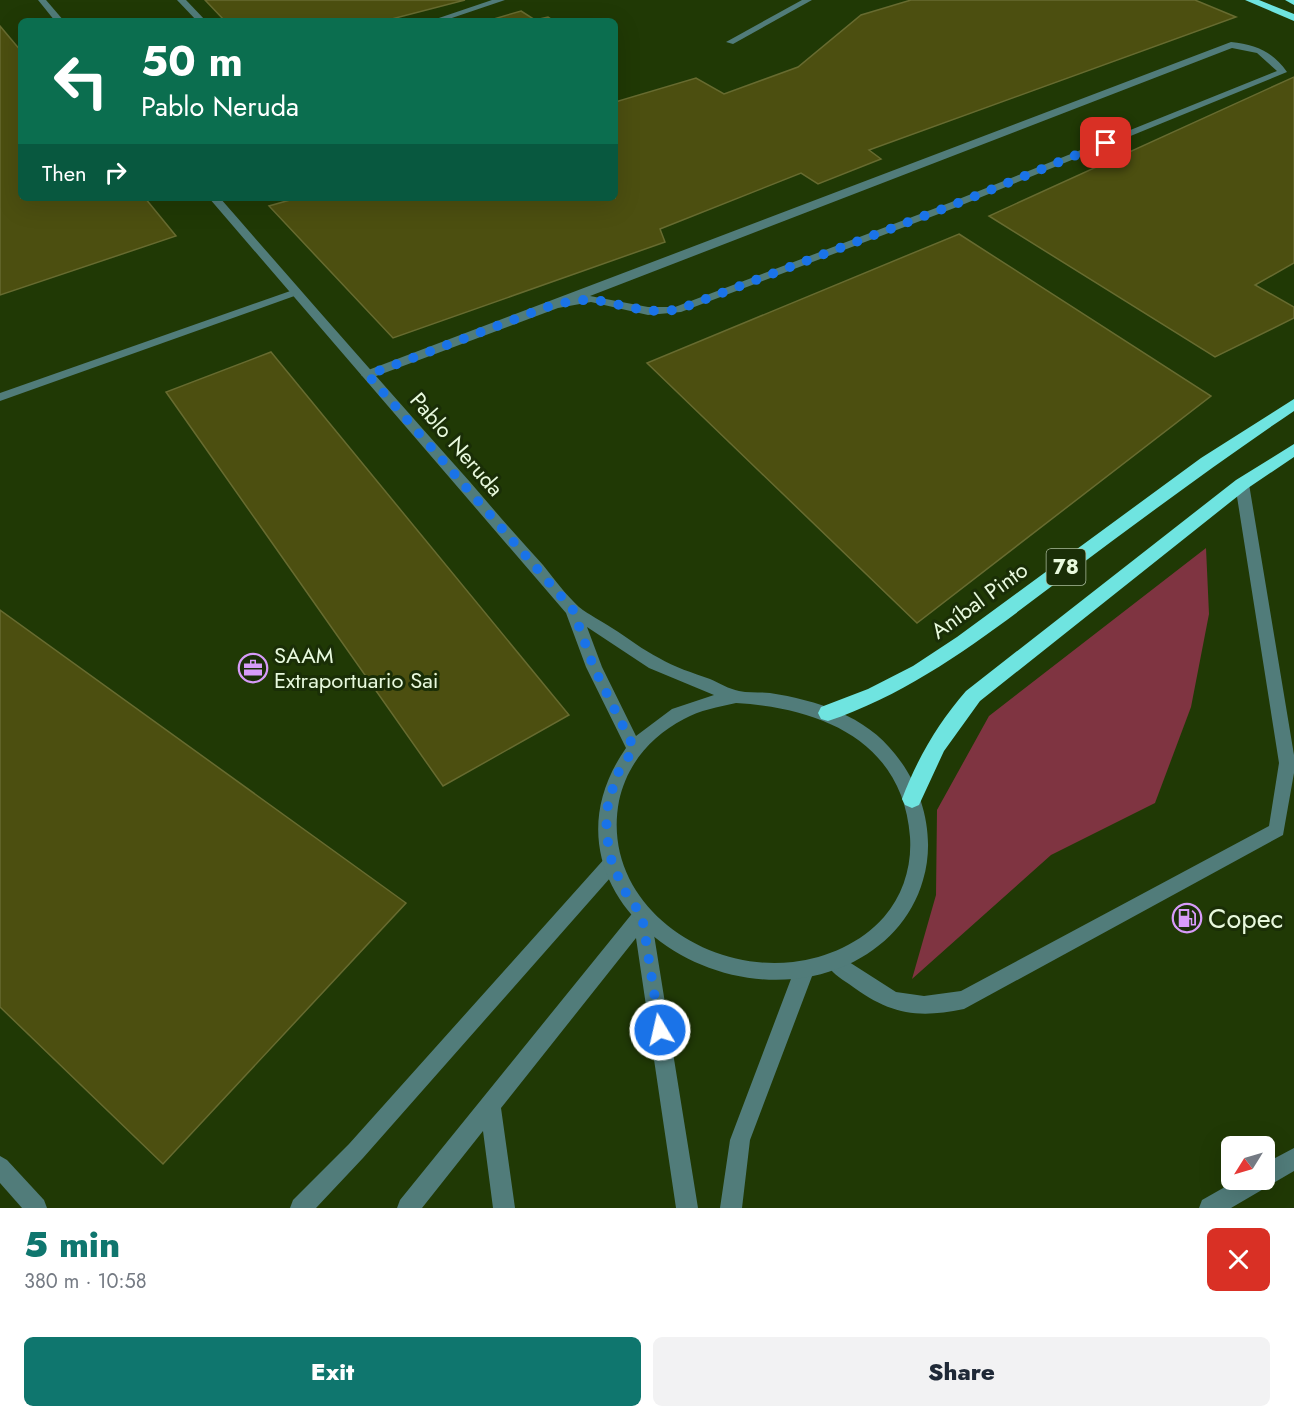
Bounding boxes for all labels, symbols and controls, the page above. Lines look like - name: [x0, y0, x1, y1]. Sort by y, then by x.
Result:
- text: 50 m: [141, 31, 243, 92]
- icon: left: [42, 42, 120, 120]
- text: Pablo Neruda: [141, 87, 299, 126]
- pin: [1080, 117, 1131, 168]
- icon: arrive: [1089, 126, 1122, 159]
- icon: right: [99, 156, 132, 189]
- text: Then: [42, 157, 87, 189]
- street label: Pablo Neruda: [403, 385, 511, 503]
- road number: 78: [1046, 549, 1086, 585]
- street label: Aníbal Pinto: [924, 554, 1034, 646]
- place label: SAAM Extraportuario Sai: [274, 639, 439, 696]
- office icon: SAAM Extraportuario Sai: [237, 652, 269, 684]
- place label: Copec: [1208, 899, 1283, 938]
- fuel station icon: Copec: [1171, 902, 1203, 934]
- position arrow: [628, 998, 692, 1062]
- north arrow: [1221, 1136, 1275, 1190]
- map controls: [1221, 1136, 1275, 1190]
- text: 5 min: [24, 1218, 120, 1270]
- button: close: [1207, 1228, 1270, 1291]
- text: 380 m · 10:58: [24, 1267, 147, 1296]
- button: Exit: [24, 1337, 641, 1406]
- button: Share: [653, 1337, 1270, 1406]

